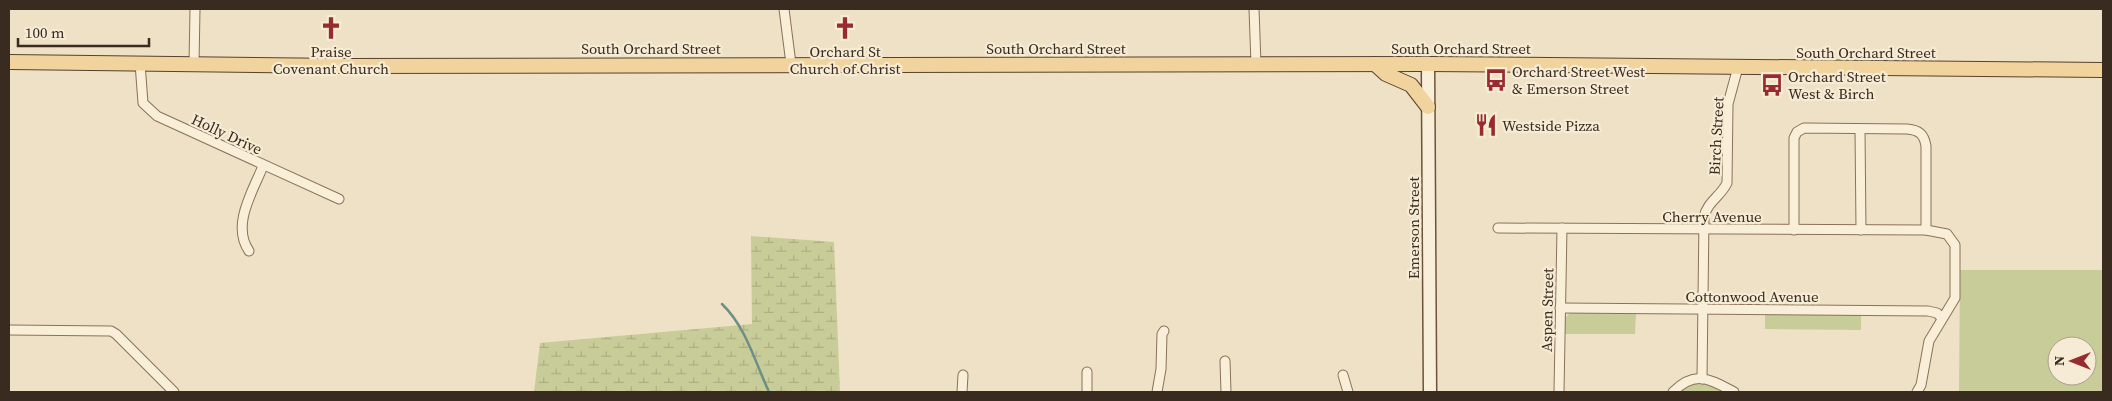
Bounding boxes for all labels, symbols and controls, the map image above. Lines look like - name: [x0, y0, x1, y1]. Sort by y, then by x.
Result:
- scale bar: [18, 15, 149, 47]
- church icon: Praise Covenant Church: [318, 15, 344, 41]
- church icon: Orchard St Church of Christ: [832, 15, 858, 41]
- text: 100 m: [25, 22, 65, 43]
- street label: South Orchard Street: [581, 38, 721, 59]
- street label: South Orchard Street: [986, 38, 1126, 59]
- street label: South Orchard Street: [1391, 38, 1531, 59]
- place label: Praise Covenant Church: [273, 41, 389, 79]
- place label: Orchard St Church of Christ: [790, 41, 900, 79]
- street label: South Orchard Street: [1796, 42, 1936, 63]
- place label: Orchard Street West & Emerson Street: [1512, 61, 1645, 99]
- place label: Orchard Street West & Birch: [1788, 66, 1886, 104]
- bus stop icon: Orchard Street West & Emerson Street: [1483, 67, 1509, 93]
- bus stop icon: Orchard Street West & Birch: [1759, 72, 1785, 98]
- street label: Birch Street: [1703, 96, 1729, 176]
- street label: Holly Drive: [188, 108, 266, 160]
- restaurant icon: Westside Pizza: [1473, 112, 1499, 138]
- place label: Westside Pizza: [1502, 115, 1600, 136]
- street label: Emerson Street: [1403, 177, 1424, 279]
- street label: Cherry Avenue: [1662, 206, 1762, 227]
- street label: Aspen Street: [1536, 268, 1558, 352]
- street label: Cottonwood Avenue: [1685, 286, 1819, 307]
- north arrow: [2047, 336, 2097, 386]
- text: N: [2049, 356, 2069, 366]

